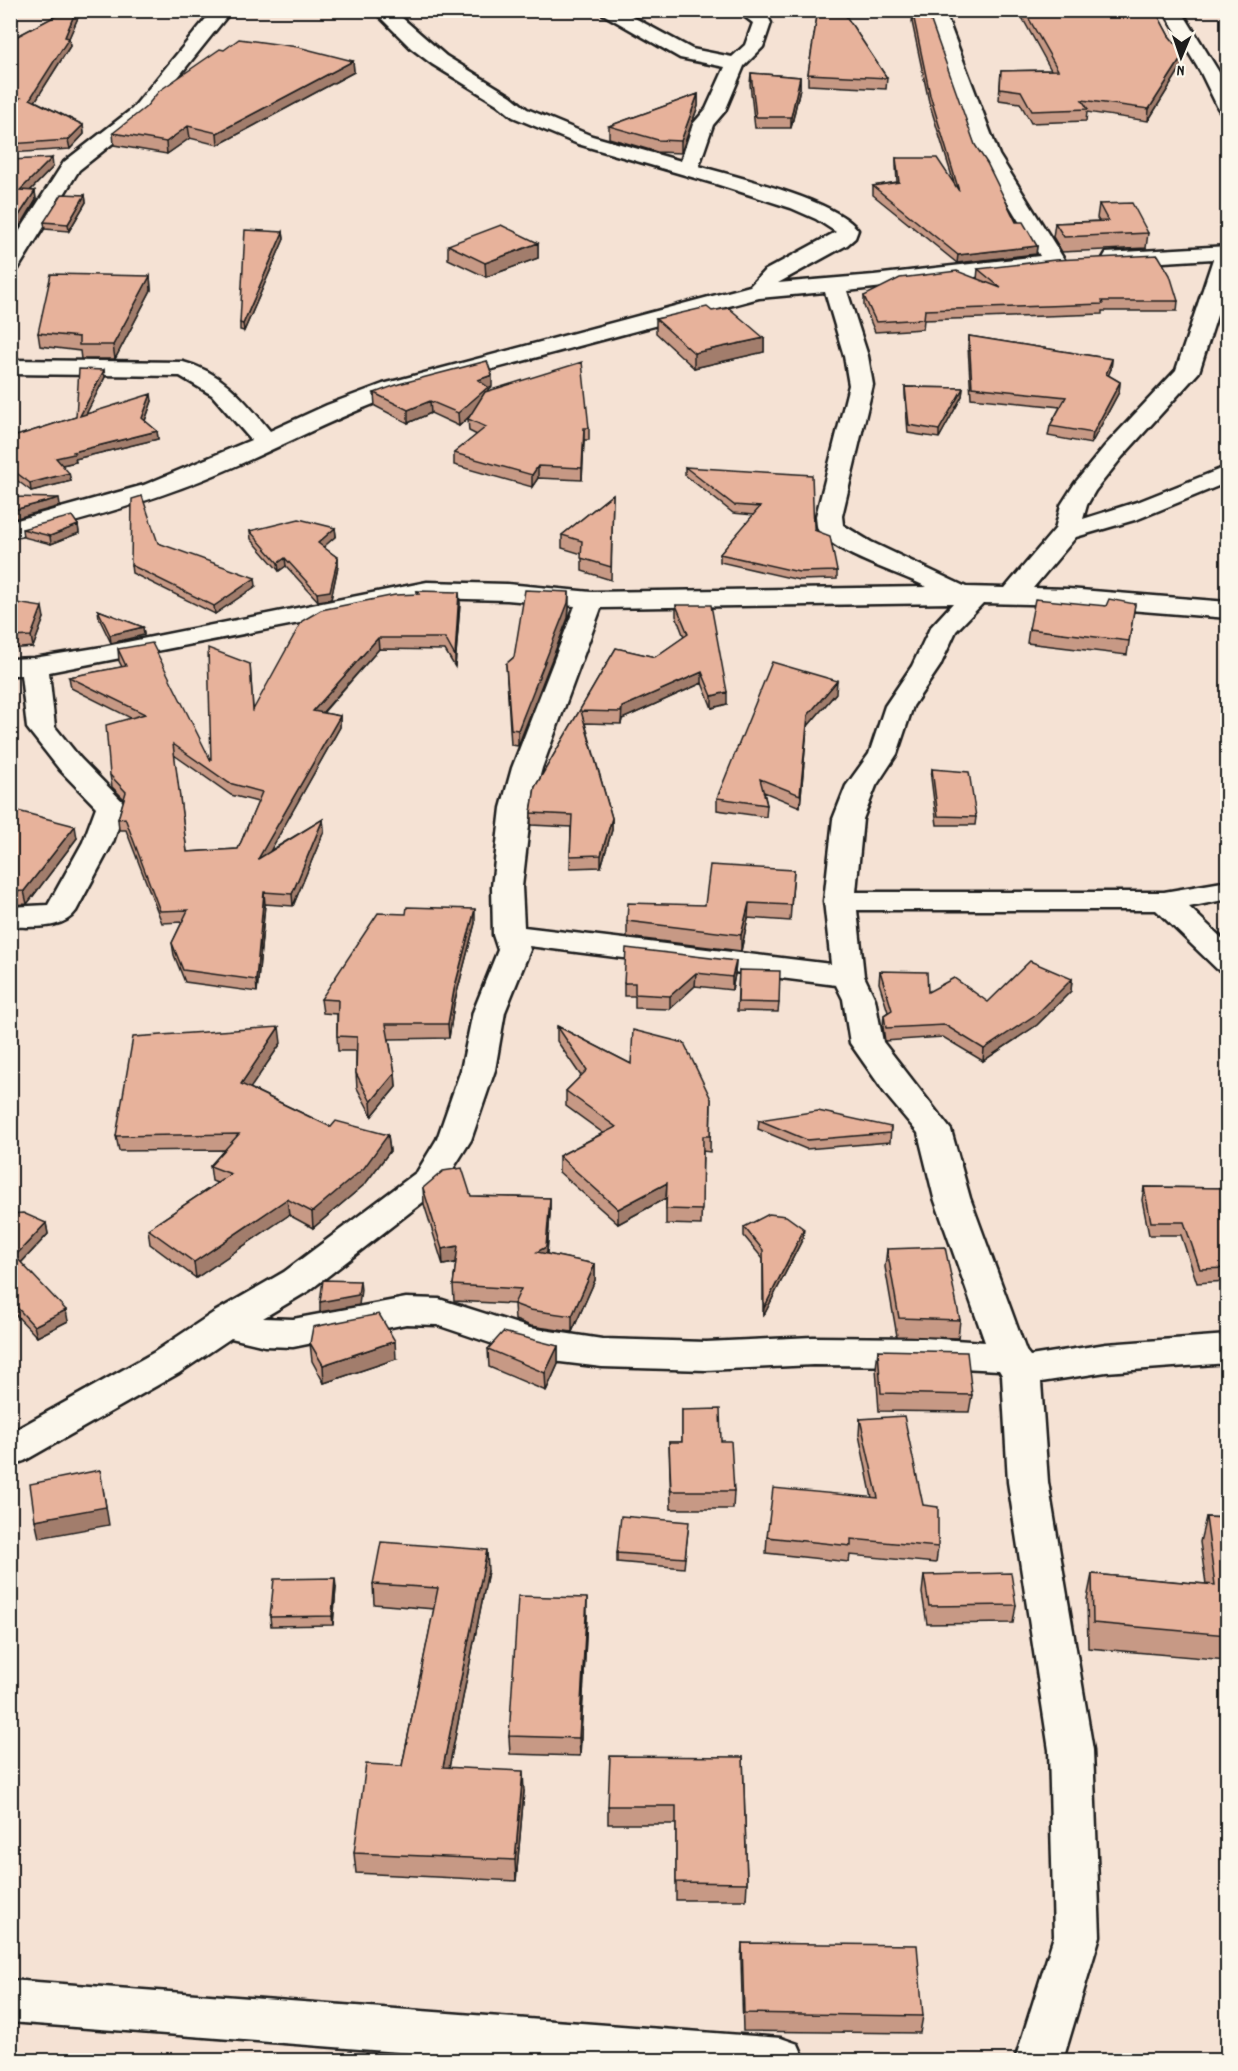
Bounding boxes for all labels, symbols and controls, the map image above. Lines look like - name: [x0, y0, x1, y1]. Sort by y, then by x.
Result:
- north arrow: [1151, 27, 1211, 87]
- text: N: [1176, 58, 1185, 81]

